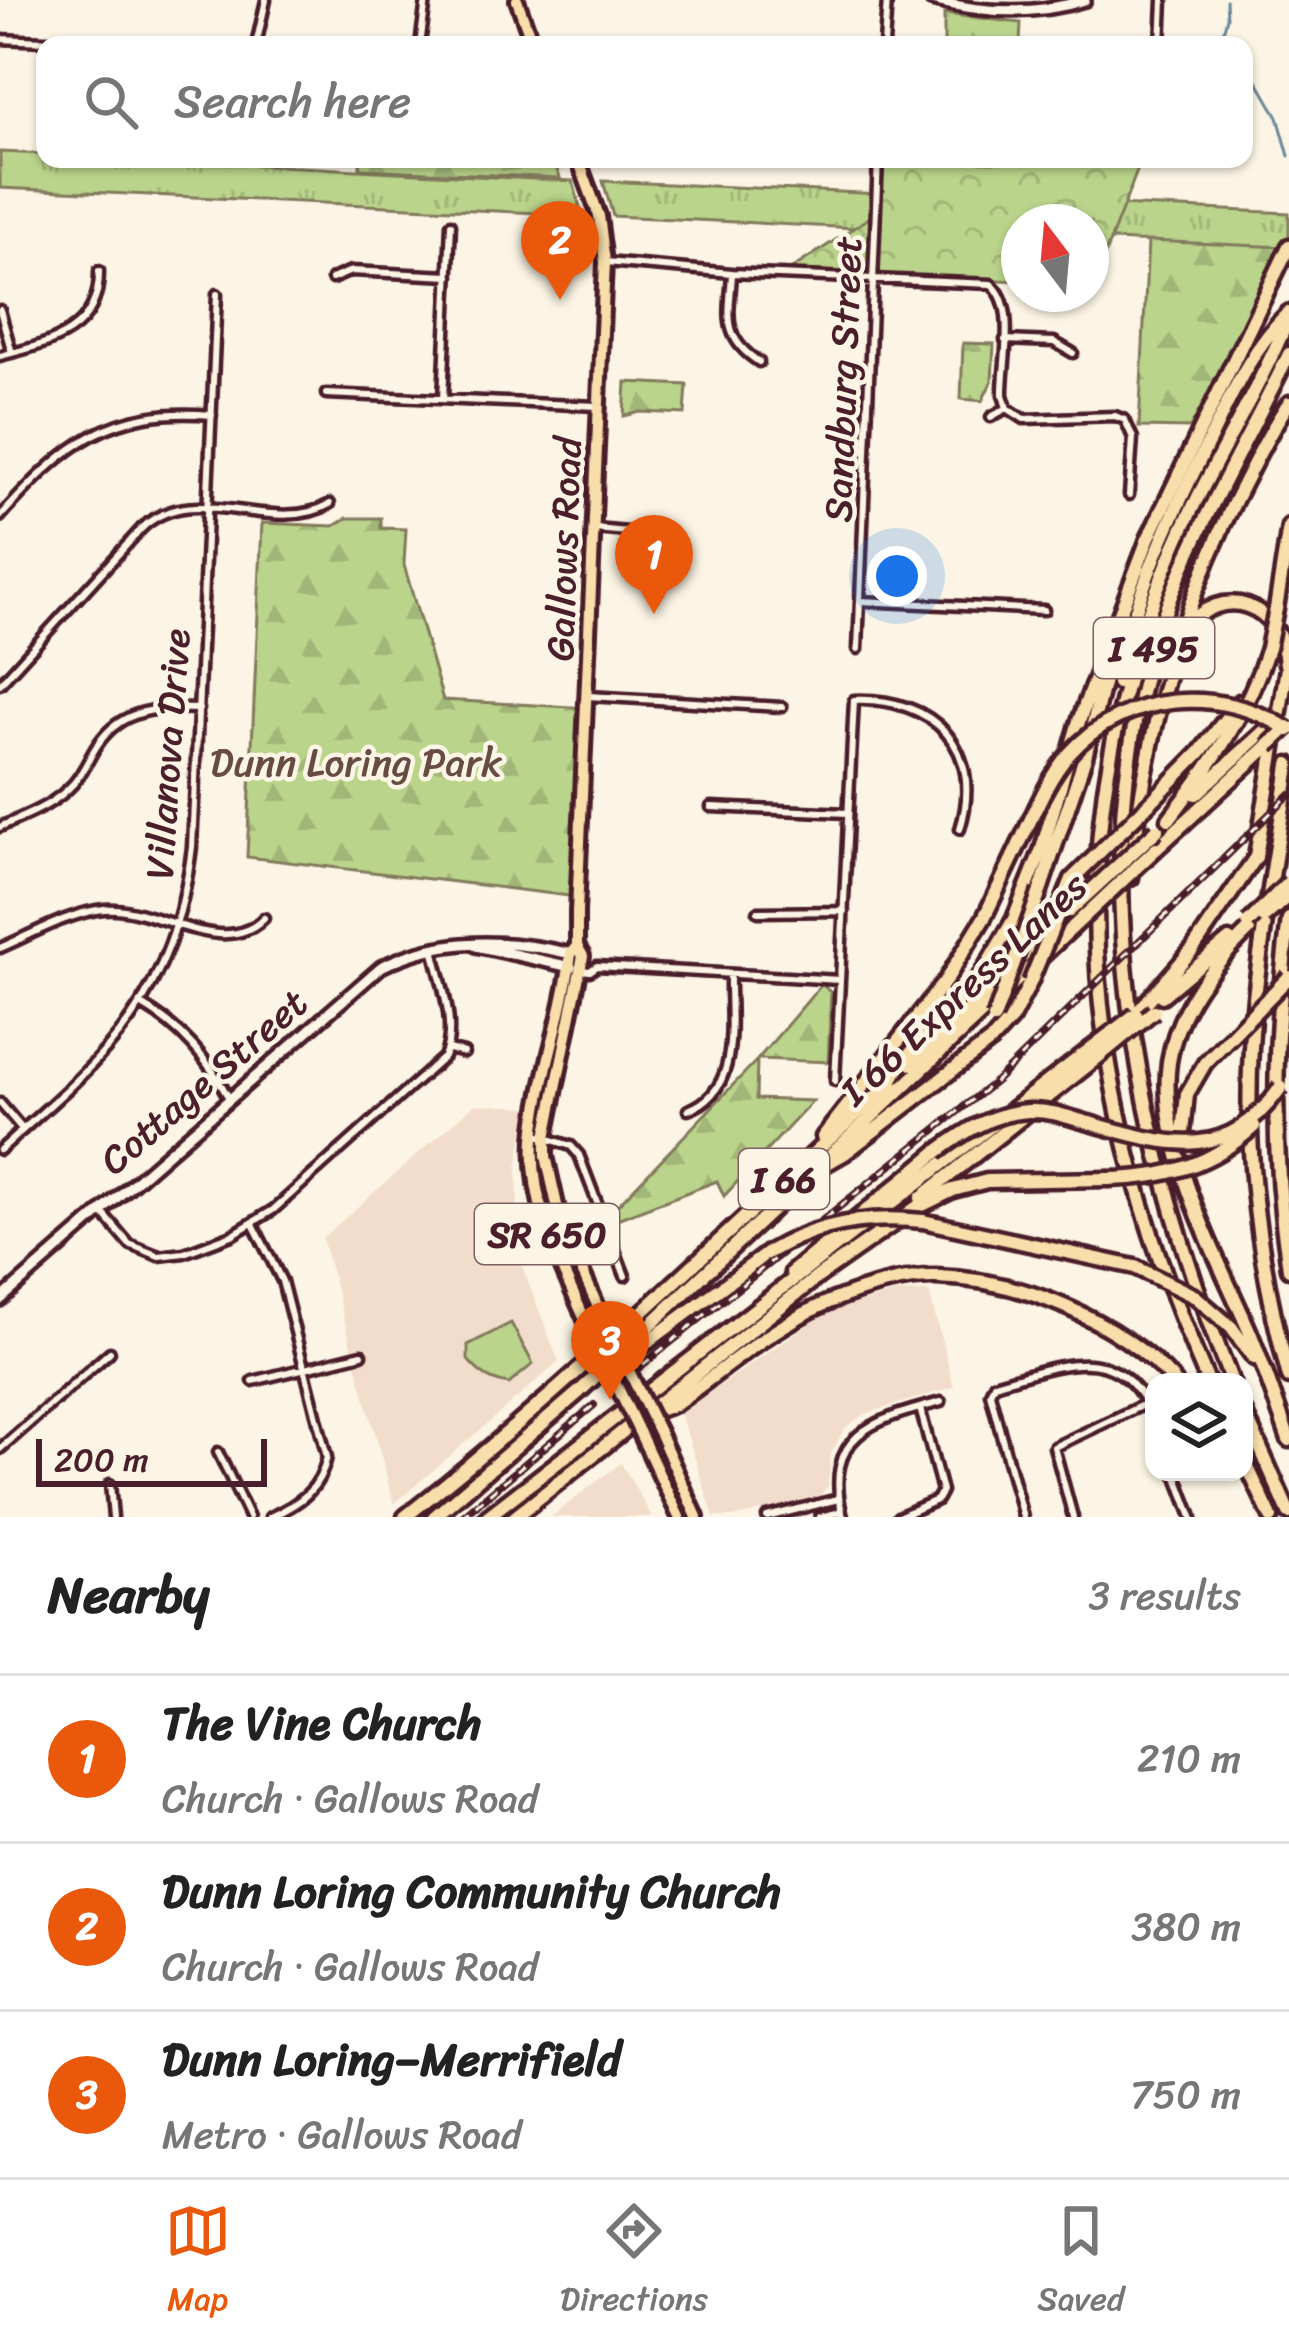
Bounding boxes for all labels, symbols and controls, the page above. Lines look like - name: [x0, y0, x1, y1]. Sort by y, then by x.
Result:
- search box: [36, 36, 1253, 168]
- text: Search here: [174, 62, 411, 142]
- icon: search: [78, 69, 144, 135]
- pin: 2: [521, 201, 599, 300]
- north arrow: [1001, 204, 1109, 312]
- street label: Sandburg Street: [803, 235, 882, 523]
- street label: Gallows Road: [525, 433, 602, 662]
- pin: 1: [615, 515, 693, 614]
- your location: [867, 546, 927, 606]
- road number: I 495: [1094, 618, 1214, 678]
- street label: Villanova Drive: [124, 626, 211, 882]
- park label: Dunn Loring Park: [210, 728, 502, 797]
- street label: I 66 Express Lanes: [822, 853, 1105, 1123]
- street label: Cottage Street: [83, 970, 324, 1192]
- road number: I 66: [739, 1149, 829, 1209]
- road number: SR 650: [475, 1204, 619, 1264]
- pin: 3: [571, 1301, 649, 1400]
- map controls: [1145, 1373, 1253, 1481]
- button: layers: [1145, 1373, 1253, 1481]
- text: 200 m: [54, 1431, 149, 1489]
- scale bar: [36, 1433, 267, 1486]
- text: Nearby: [48, 1550, 209, 1640]
- text: 3 results: [1088, 1561, 1241, 1630]
- text: The Vine Church: [162, 1684, 481, 1764]
- text: 1: [79, 1724, 95, 1793]
- text: 210 m: [1137, 1724, 1241, 1793]
- text: Church · Gallows Road: [162, 1764, 538, 1833]
- text: Dunn Loring Community Church: [162, 1852, 781, 1932]
- text: 2: [76, 1892, 98, 1961]
- text: 380 m: [1131, 1892, 1241, 1961]
- text: Church · Gallows Road: [162, 1932, 538, 2001]
- text: Dunn Loring–Merrifield: [162, 2020, 621, 2100]
- text: 3: [76, 2060, 98, 2129]
- text: 750 m: [1130, 2060, 1241, 2129]
- text: Metro · Gallows Road: [162, 2100, 522, 2169]
- tab: Map: [165, 2198, 231, 2328]
- tab: Directions: [560, 2198, 708, 2328]
- tab: Saved: [1037, 2198, 1124, 2328]

